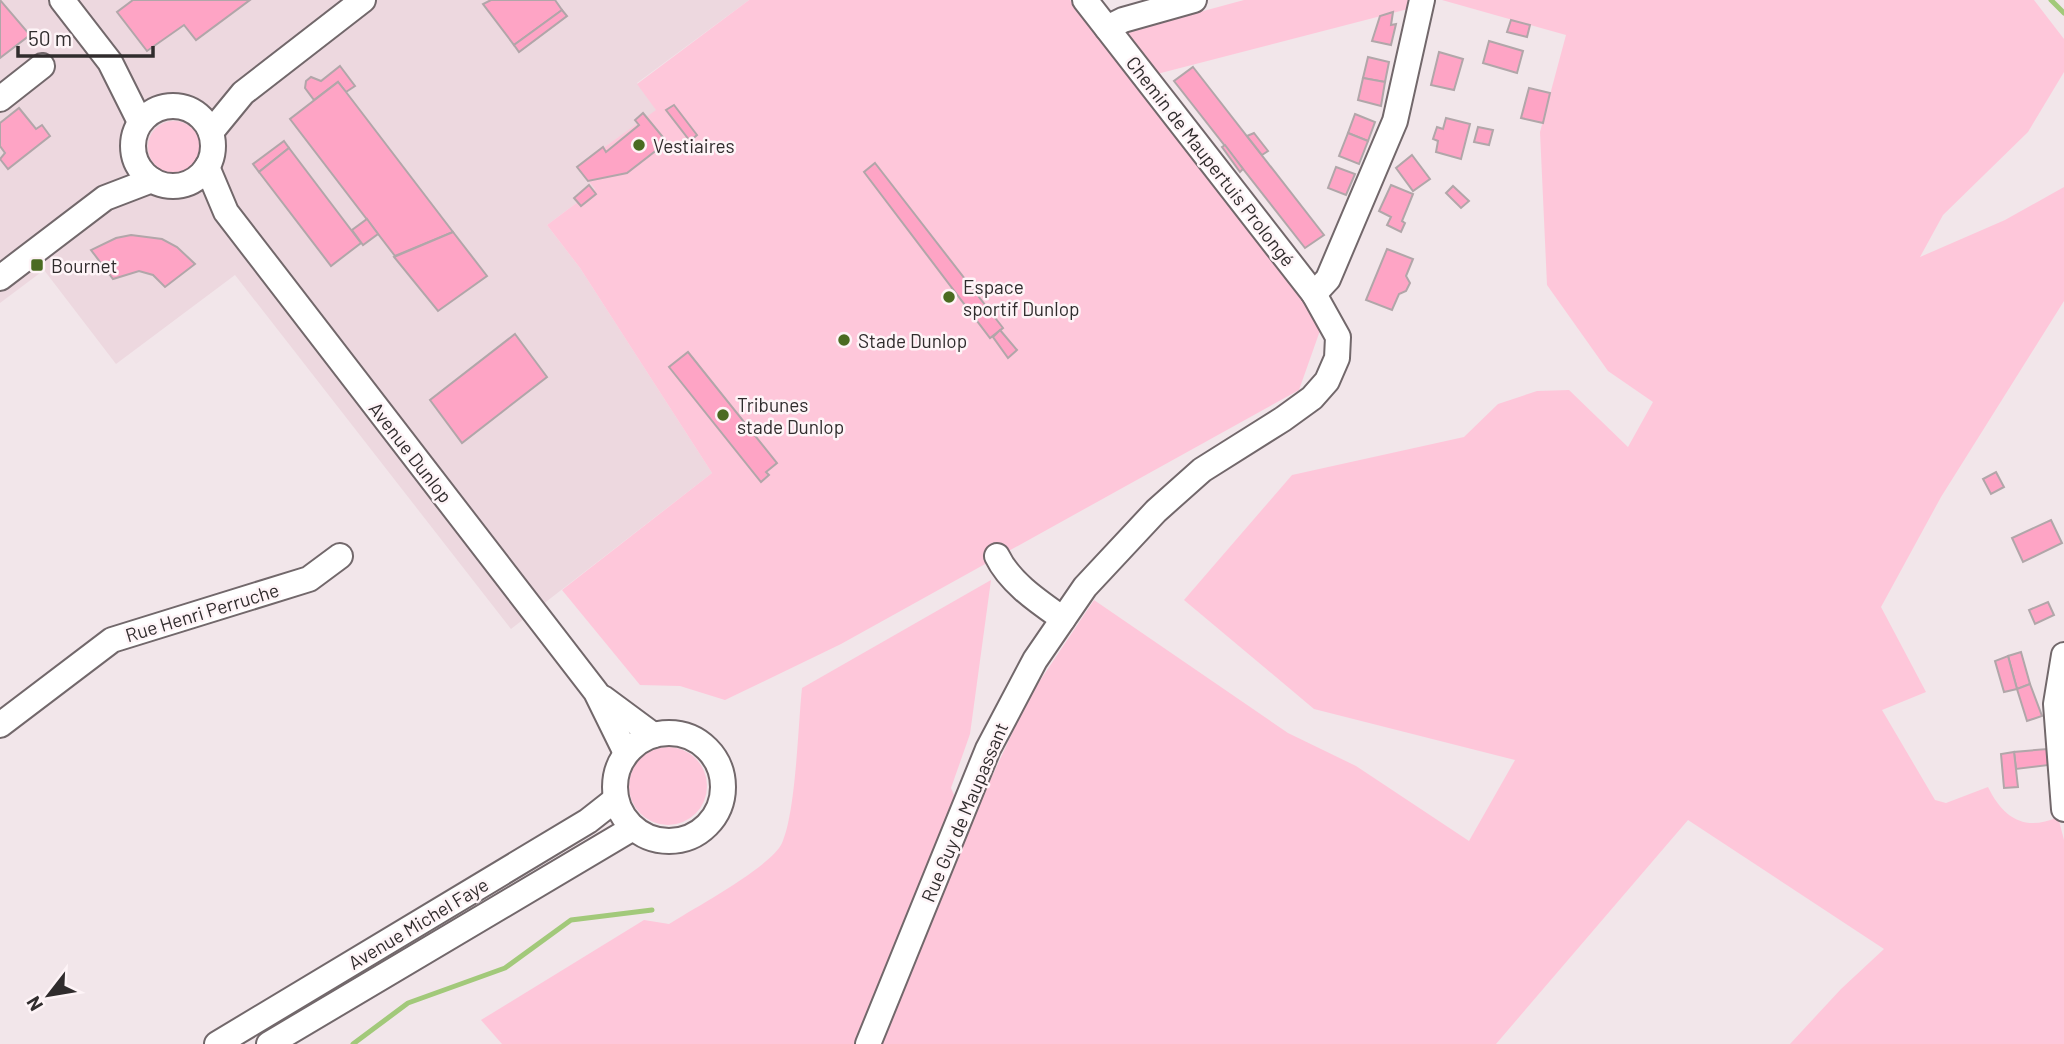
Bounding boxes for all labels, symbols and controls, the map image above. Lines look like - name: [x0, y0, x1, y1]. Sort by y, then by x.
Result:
- scale bar: [18, 14, 152, 58]
- text: 50 m: [28, 25, 72, 50]
- street label: Chemin de Maupertuis Prolongé: [1122, 51, 1300, 271]
- place label: Vestiaires: [653, 134, 735, 157]
- marker: Vestiaires: [631, 137, 647, 153]
- place label: Bournet: [51, 254, 117, 277]
- marker: Bournet: [29, 257, 45, 273]
- place label: Espace sportif Dunlop: [963, 275, 1079, 320]
- marker: Espace sportif Dunlop: [941, 289, 957, 305]
- place label: Stade Dunlop: [858, 329, 967, 352]
- marker: Stade Dunlop: [836, 332, 852, 348]
- place label: Tribunes stade Dunlop: [737, 393, 844, 438]
- street label: Avenue Dunlop: [365, 397, 457, 507]
- marker: Tribunes stade Dunlop: [715, 407, 731, 423]
- street label: Rue Henri Perruche: [122, 578, 282, 646]
- street label: Rue Guy de Maupassant: [916, 719, 1012, 905]
- street label: Avenue Michel Faye: [344, 872, 492, 974]
- north arrow: [14, 960, 84, 1030]
- text: N: [21, 993, 47, 1015]

